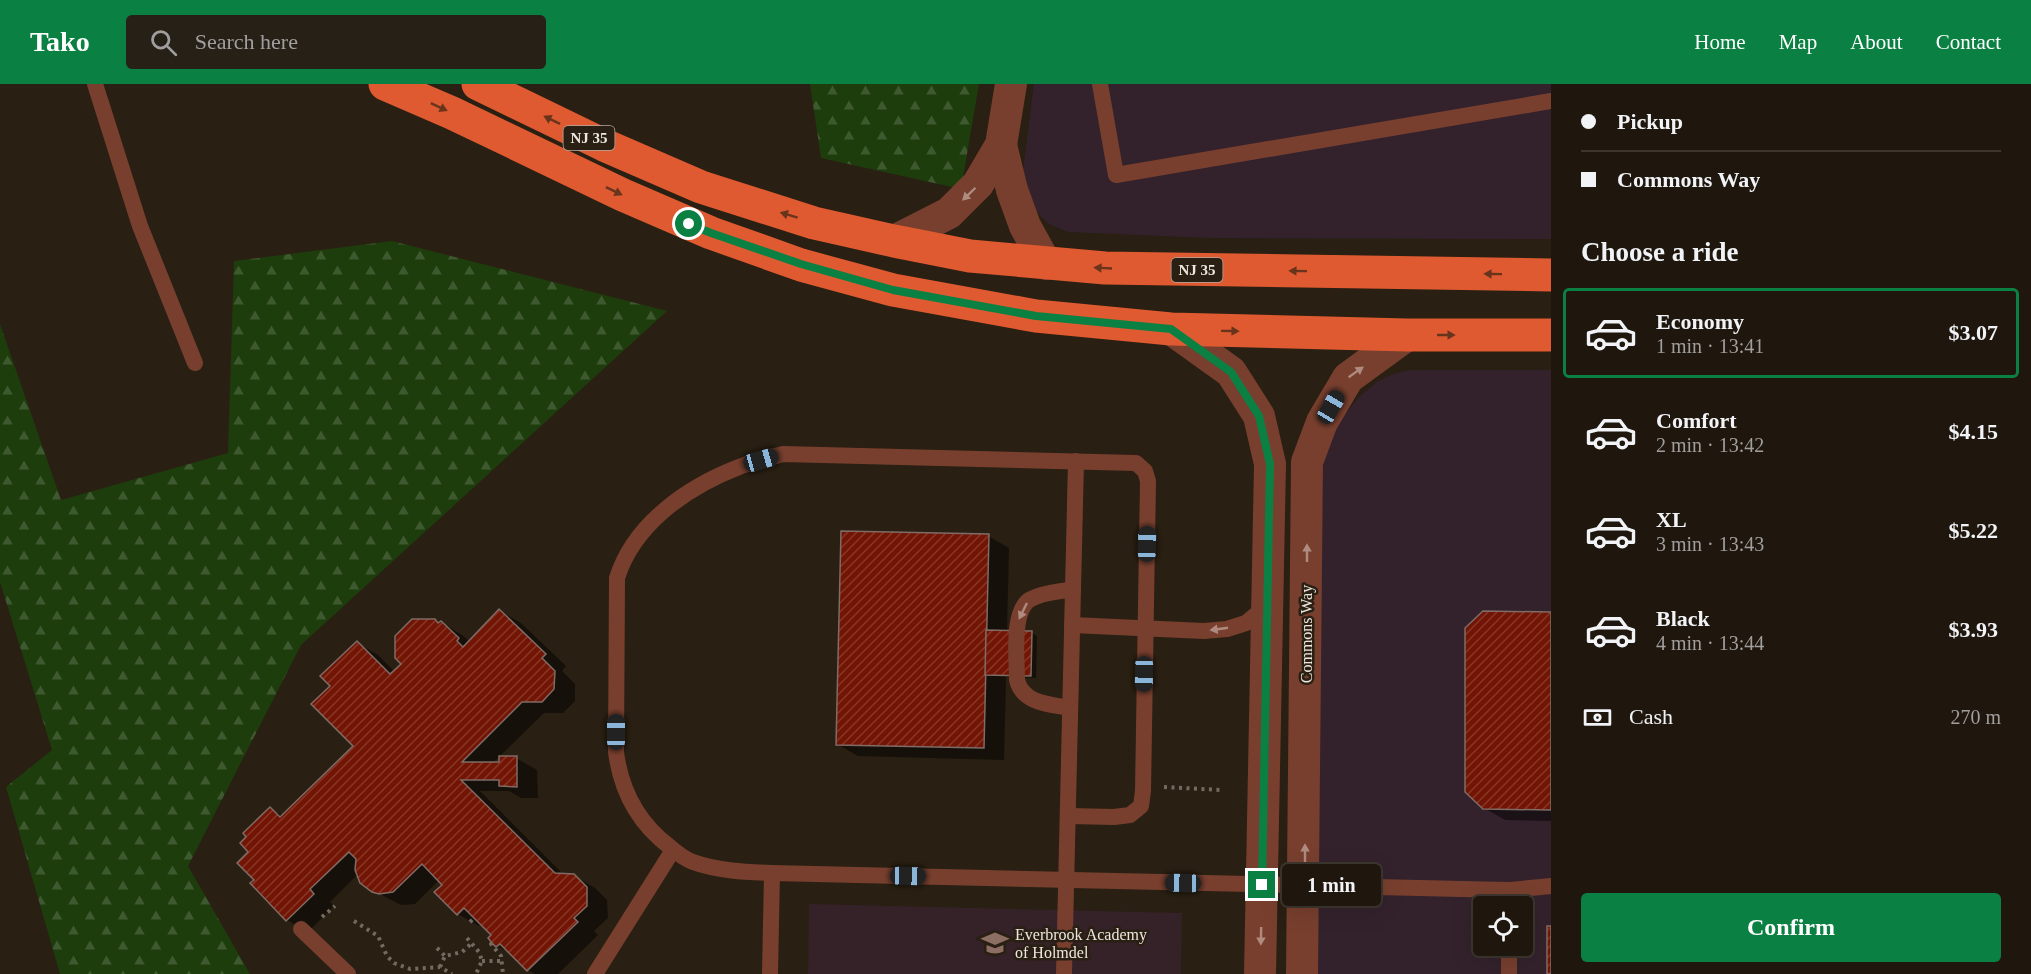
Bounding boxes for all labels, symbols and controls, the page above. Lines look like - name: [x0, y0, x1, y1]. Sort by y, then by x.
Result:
- search box: [126, 15, 546, 69]
- text: Tako: [30, 26, 90, 57]
- icon: search: [147, 26, 180, 59]
- text: Search here: [195, 29, 298, 54]
- text: Home: [1694, 30, 1746, 54]
- text: Map: [1779, 30, 1817, 54]
- text: About: [1850, 30, 1903, 54]
- text: Contact: [1936, 30, 2001, 54]
- one-way arrow: [430, 102, 448, 112]
- text: Pickup: [1617, 109, 1683, 134]
- one-way arrow: [544, 116, 561, 125]
- road number: NJ 35: [564, 126, 614, 150]
- text: Commons Way: [1617, 167, 1760, 192]
- one-way arrow: [962, 186, 976, 200]
- one-way arrow: [606, 187, 623, 196]
- route start: [675, 210, 702, 237]
- one-way arrow: [780, 210, 798, 219]
- text: Choose a ride: [1581, 237, 1739, 267]
- road number: NJ 35: [1172, 258, 1222, 282]
- one-way arrow: [1093, 263, 1112, 272]
- one-way arrow: [1288, 266, 1307, 276]
- one-way arrow: [1483, 269, 1502, 279]
- icon: car: [1584, 306, 1638, 360]
- text: Economy: [1656, 309, 1744, 334]
- text: $3.07: [1949, 320, 1998, 345]
- one-way arrow: [1221, 326, 1240, 336]
- one-way arrow: [1436, 330, 1455, 340]
- text: 1 min · 13:41: [1656, 335, 1764, 357]
- one-way arrow: [1349, 366, 1364, 378]
- car: [1314, 387, 1348, 427]
- icon: car: [1584, 405, 1638, 459]
- text: Comfort: [1656, 408, 1737, 433]
- text: $4.15: [1949, 419, 1998, 444]
- text: 2 min · 13:42: [1656, 434, 1764, 456]
- car: [741, 446, 781, 474]
- icon: car: [1584, 504, 1638, 558]
- text: XL: [1656, 507, 1687, 532]
- text: $5.22: [1949, 518, 1998, 543]
- car: [1138, 526, 1156, 562]
- text: 3 min · 13:43: [1656, 533, 1764, 555]
- one-way arrow: [1302, 543, 1312, 562]
- street label: Commons Way: [1298, 585, 1316, 683]
- one-way arrow: [1018, 602, 1028, 620]
- icon: car: [1584, 603, 1638, 657]
- text: Black: [1656, 606, 1710, 631]
- text: $3.93: [1949, 617, 1998, 642]
- one-way arrow: [1210, 625, 1229, 634]
- text: 4 min · 13:44: [1656, 632, 1764, 654]
- car: [1135, 656, 1153, 692]
- icon: cash: [1581, 701, 1614, 734]
- text: Cash: [1629, 704, 1673, 729]
- text: 270 m: [1950, 706, 2001, 728]
- car: [607, 714, 625, 750]
- one-way arrow: [1300, 843, 1310, 862]
- callout: 1 min: [1283, 864, 1382, 906]
- car: [890, 867, 926, 885]
- route end: [1248, 871, 1275, 898]
- car: [1165, 874, 1201, 892]
- text: 1 min: [1307, 874, 1356, 896]
- button: Confirm: [1581, 893, 2001, 962]
- map controls: [1473, 896, 1533, 956]
- button: locate: [1473, 896, 1533, 956]
- place label: Everbrook Academy of Holmdel: [1015, 926, 1147, 961]
- one-way arrow: [1256, 926, 1266, 945]
- school or university icon: Everbrook Academy of Holmdel: [980, 928, 1010, 958]

